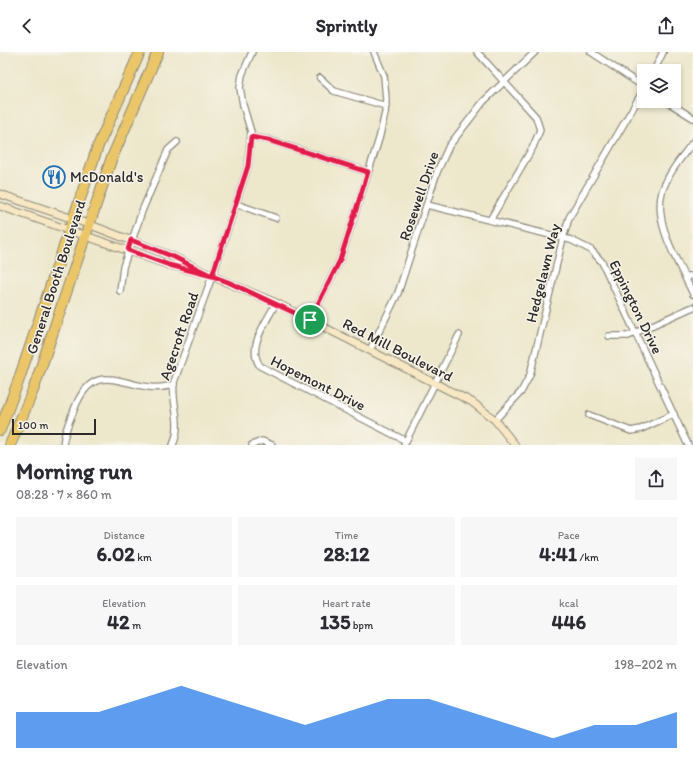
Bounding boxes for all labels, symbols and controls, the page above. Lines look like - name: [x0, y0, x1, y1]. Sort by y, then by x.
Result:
- icon: back: [16, 15, 38, 37]
- text: Sprintly: [316, 15, 377, 37]
- icon: share: [655, 15, 677, 37]
- map controls: [637, 64, 681, 108]
- button: layers: [637, 64, 681, 108]
- street label: Rosewell Drive: [395, 149, 443, 243]
- restaurant icon: McDonald's: [41, 164, 67, 190]
- place label: McDonald's: [70, 168, 144, 186]
- street label: General Booth Boulevard: [23, 198, 89, 356]
- street label: Hedgelawn Way: [522, 222, 564, 324]
- street label: Eppington Drive: [605, 257, 667, 357]
- street label: Agecroft Road: [156, 289, 203, 382]
- pin: [293, 303, 327, 337]
- icon: arrive: [299, 309, 321, 331]
- street label: Red Mill Boulevard: [340, 314, 457, 386]
- street label: Hopemont Drive: [268, 351, 368, 415]
- scale bar: [12, 417, 96, 436]
- text: 100 m: [18, 419, 48, 432]
- text: Morning run: [16, 458, 132, 485]
- button: share: [635, 458, 677, 500]
- text: 08:28 · 7 × 860 m: [16, 487, 112, 502]
- text: Distance: [104, 529, 145, 542]
- text: Time: [335, 529, 358, 542]
- text: Pace: [558, 529, 580, 542]
- text: 6.02: [96, 542, 135, 566]
- text: 28:12: [323, 542, 370, 566]
- text: 4:41: [539, 542, 577, 566]
- text: km: [135, 551, 152, 564]
- text: /km: [577, 551, 599, 564]
- text: Elevation: [102, 597, 146, 610]
- text: Heart rate: [322, 597, 371, 610]
- text: kcal: [559, 597, 579, 610]
- text: 42: [107, 610, 130, 634]
- text: 135: [320, 610, 350, 634]
- text: 446: [552, 610, 586, 634]
- text: m: [130, 619, 141, 632]
- text: bpm: [350, 619, 373, 632]
- text: Elevation: [16, 657, 68, 672]
- text: 198–202 m: [614, 657, 677, 672]

